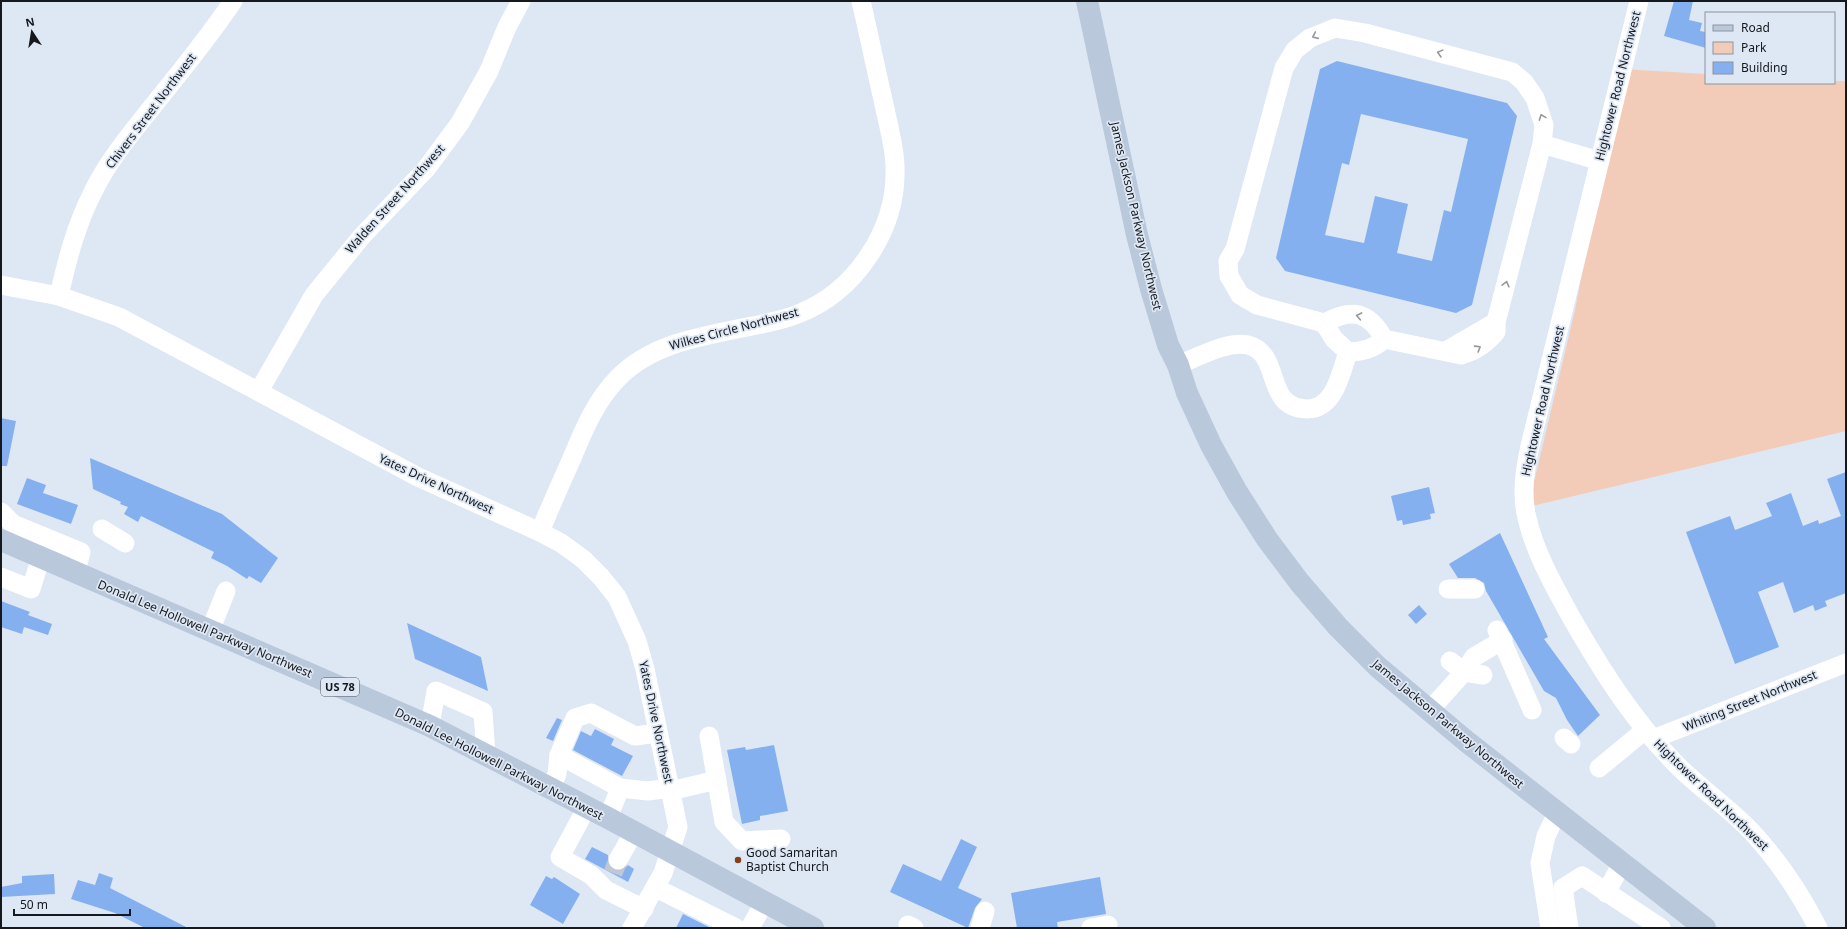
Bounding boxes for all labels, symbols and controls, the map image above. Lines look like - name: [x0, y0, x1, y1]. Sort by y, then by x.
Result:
- street label: Hightower Road Northwest: [1591, 9, 1645, 163]
- north arrow: [12, 12, 52, 52]
- legend: [1705, 12, 1835, 84]
- text: N: [24, 13, 36, 30]
- text: Road: [1741, 19, 1770, 36]
- one-way arrow: [1311, 31, 1319, 39]
- text: Park: [1741, 39, 1767, 56]
- street label: Chivers Street Northwest: [101, 49, 200, 172]
- one-way arrow: [1437, 49, 1444, 58]
- text: Building: [1741, 59, 1788, 76]
- one-way arrow: [1538, 114, 1546, 121]
- street label: James Jackson Parkway Northwest: [1106, 119, 1167, 312]
- street label: Walden Street Northwest: [341, 140, 449, 257]
- one-way arrow: [1501, 281, 1509, 287]
- street label: Wilkes Circle Northwest: [667, 303, 801, 354]
- one-way arrow: [1355, 312, 1362, 321]
- street label: Hightower Road Northwest: [1517, 323, 1568, 478]
- one-way arrow: [1474, 346, 1481, 353]
- street label: Yates Drive Northwest: [376, 449, 497, 518]
- street label: Donald Lee Hollowell Parkway Northwest: [95, 575, 316, 682]
- street label: James Jackson Parkway Northwest: [1368, 655, 1528, 792]
- street label: Yates Drive Northwest: [635, 659, 678, 785]
- street label: Whiting Street Northwest: [1680, 666, 1820, 735]
- road number: US 78: [321, 678, 359, 696]
- street label: Donald Lee Hollowell Parkway Northwest: [392, 703, 607, 824]
- street label: Hightower Road Northwest: [1650, 735, 1773, 855]
- place label: Good Samaritan Baptist Church: [746, 844, 838, 875]
- marker: Good Samaritan Baptist Church: [733, 855, 743, 865]
- scale bar: [14, 891, 130, 917]
- text: 50 m: [20, 896, 48, 913]

